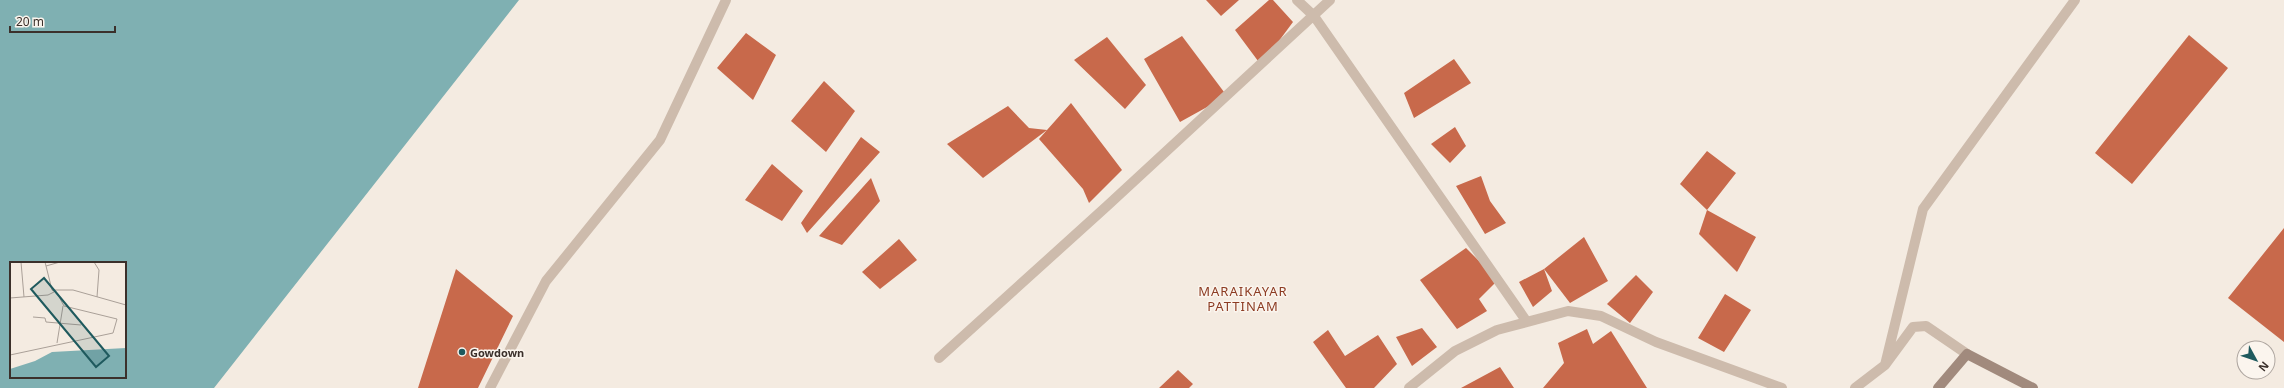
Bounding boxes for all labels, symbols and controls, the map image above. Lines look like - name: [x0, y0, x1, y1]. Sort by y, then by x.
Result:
- scale bar: [10, 8, 115, 34]
- text: 20 m: [16, 13, 44, 30]
- inset map: [10, 262, 126, 378]
- district label: MARAIKAYAR PATTINAM: [1198, 282, 1288, 315]
- north arrow: [2236, 340, 2276, 380]
- place label: Gowdown: [470, 345, 524, 360]
- marker: Gowdown: [457, 347, 467, 357]
- text: N: [2255, 358, 2273, 375]

